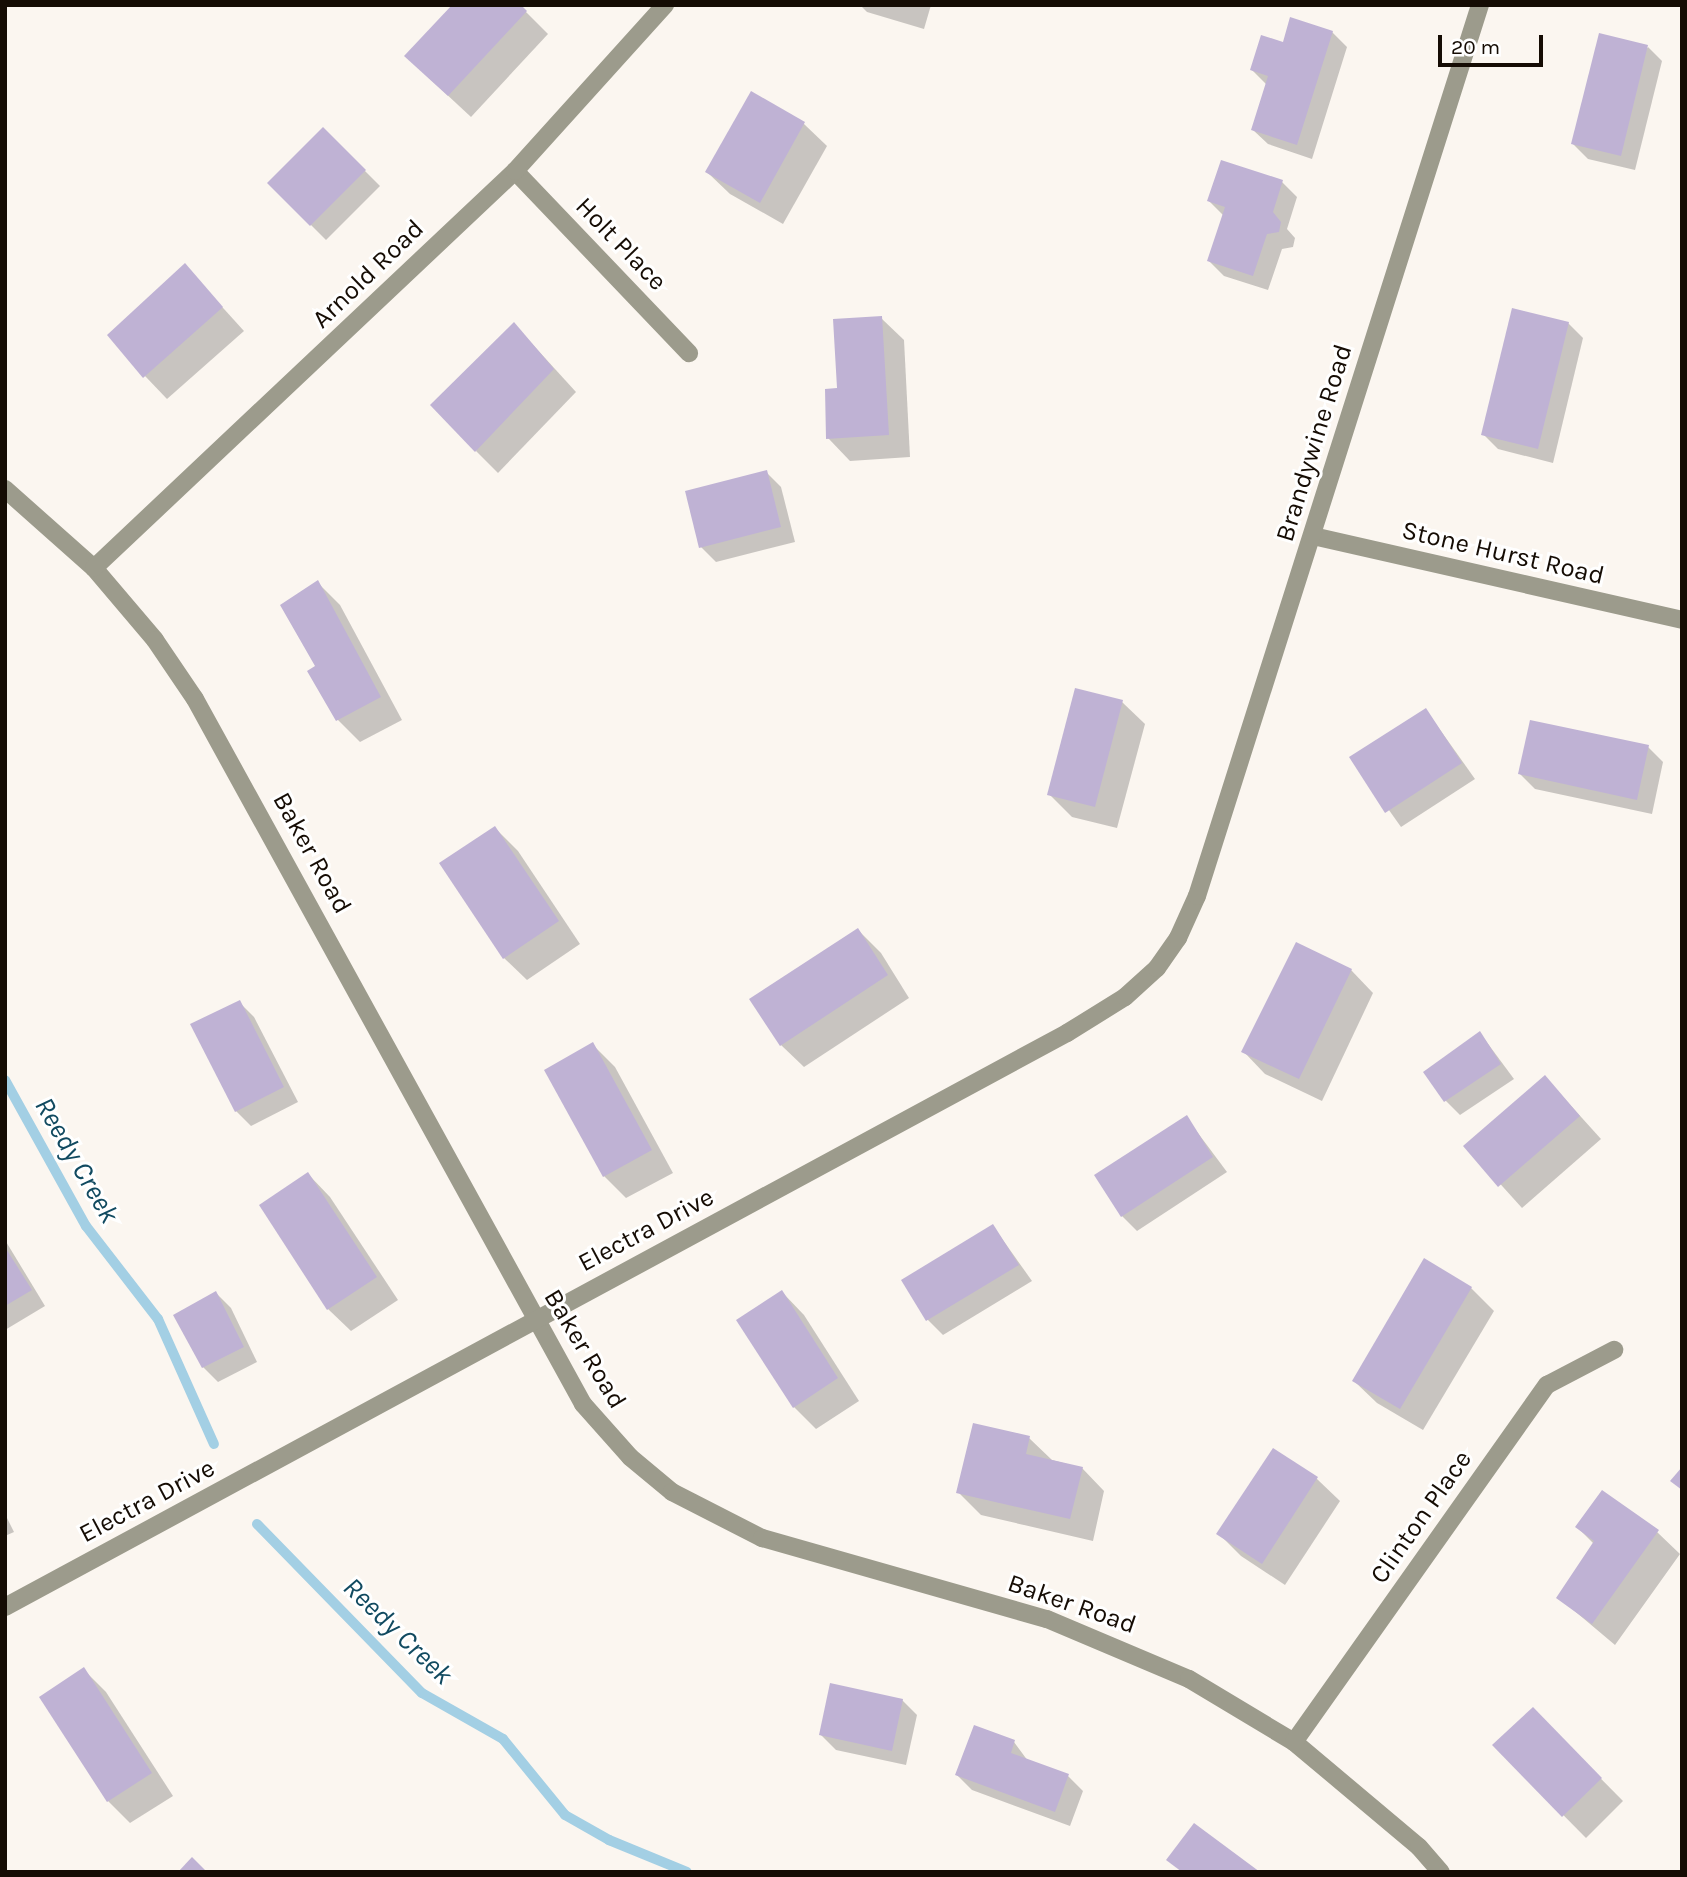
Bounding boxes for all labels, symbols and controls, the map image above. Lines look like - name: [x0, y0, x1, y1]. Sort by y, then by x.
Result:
- scale bar: [1442, 21, 1547, 65]
- text: 20 m: [1451, 35, 1500, 59]
- street label: Holt Place: [569, 191, 673, 297]
- street label: Arnold Road: [306, 213, 430, 335]
- street label: Brandywine Road: [1269, 341, 1359, 545]
- street label: Stone Hurst Road: [1399, 515, 1607, 591]
- street label: Baker Road: [266, 787, 358, 919]
- water label: Reedy Creek: [28, 1091, 126, 1229]
- street label: Electra Drive: [573, 1181, 719, 1279]
- street label: Baker Road: [537, 1284, 633, 1414]
- street label: Clinton Place: [1364, 1444, 1478, 1590]
- street label: Electra Drive: [74, 1452, 220, 1550]
- street label: Baker Road: [1004, 1567, 1140, 1641]
- water label: Reedy Creek: [336, 1570, 460, 1692]

